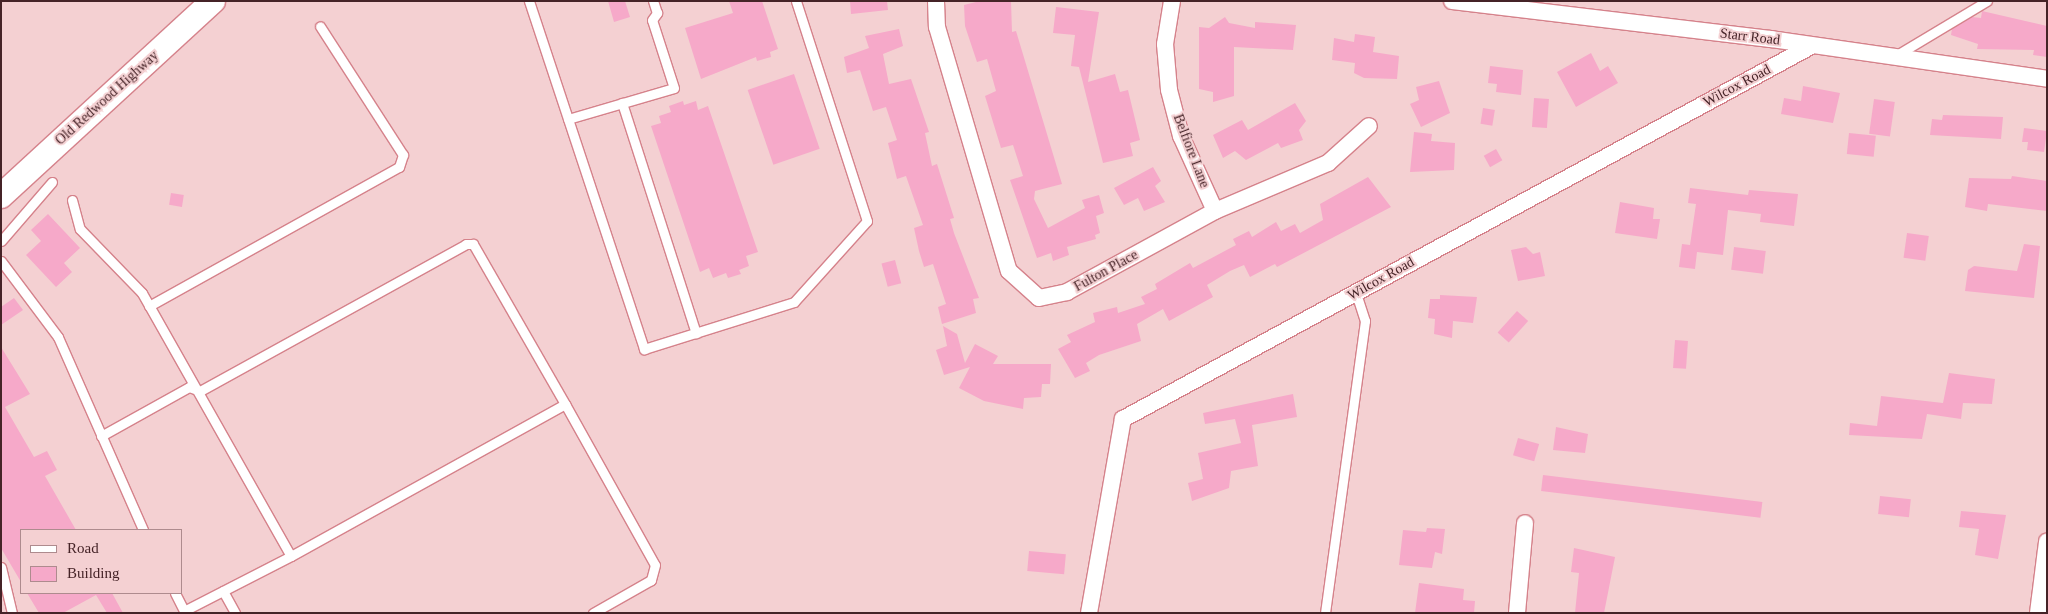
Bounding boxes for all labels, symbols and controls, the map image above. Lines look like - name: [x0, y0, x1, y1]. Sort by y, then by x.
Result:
- street label: Starr Road: [1719, 25, 1781, 49]
- street label: Old Redwood Highway: [52, 47, 162, 149]
- street label: Wilcox Road: [1701, 61, 1773, 111]
- street label: Belfiore Lane: [1169, 112, 1213, 190]
- street label: Fulton Place: [1071, 247, 1141, 295]
- street label: Wilcox Road: [1345, 254, 1417, 304]
- legend: [20, 529, 182, 594]
- text: Road: [67, 540, 99, 556]
- text: Building: [67, 565, 120, 581]

